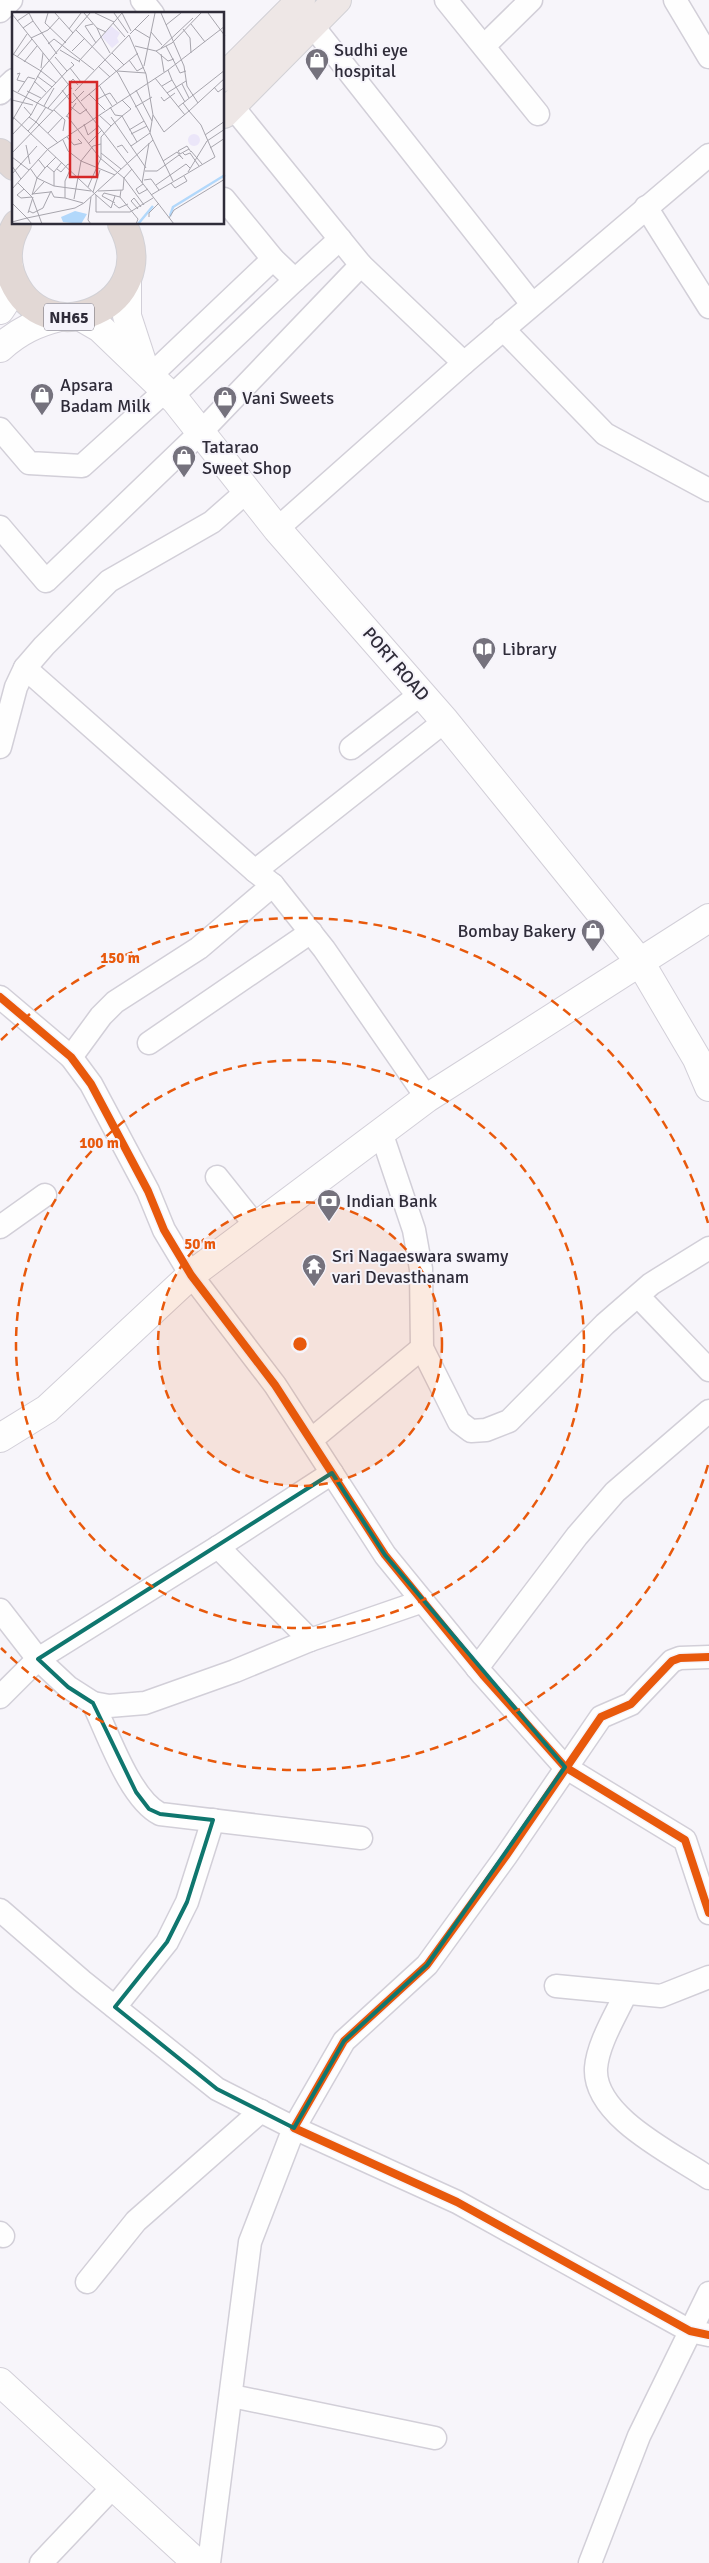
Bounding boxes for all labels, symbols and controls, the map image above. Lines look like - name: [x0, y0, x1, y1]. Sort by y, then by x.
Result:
- inset map: [12, 12, 225, 225]
- place label: Sudhi eye hospital: [334, 39, 408, 82]
- shop icon: Sudhi eye hospital: [304, 47, 330, 81]
- road number: NH65: [44, 304, 94, 330]
- place label: Apsara Badam Milk: [60, 374, 151, 417]
- shop icon: Apsara Badam Milk: [29, 382, 55, 416]
- shop icon: Vani Sweets: [212, 385, 238, 419]
- place label: Vani Sweets: [242, 387, 334, 409]
- place label: Tatarao Sweet Shop: [202, 436, 291, 479]
- shop icon: Tatarao Sweet Shop: [171, 444, 197, 478]
- street label: PORT ROAD: [358, 623, 434, 705]
- library icon: Library: [471, 636, 497, 670]
- place label: Library: [502, 638, 557, 660]
- shop icon: Bombay Bakery: [580, 918, 606, 952]
- place label: Bombay Bakery: [457, 920, 577, 942]
- text: 150 m: [100, 949, 140, 967]
- text: 100 m: [79, 1134, 119, 1152]
- bank icon: Indian Bank: [316, 1188, 342, 1222]
- place label: Indian Bank: [346, 1190, 437, 1212]
- text: 50 m: [184, 1235, 216, 1253]
- place label: Sri Nagaeswara swamy vari Devasthanam: [332, 1245, 509, 1288]
- temple icon: Sri Nagaeswara swamy vari Devasthanam: [301, 1253, 327, 1287]
- centre of rings: [291, 1335, 309, 1353]

